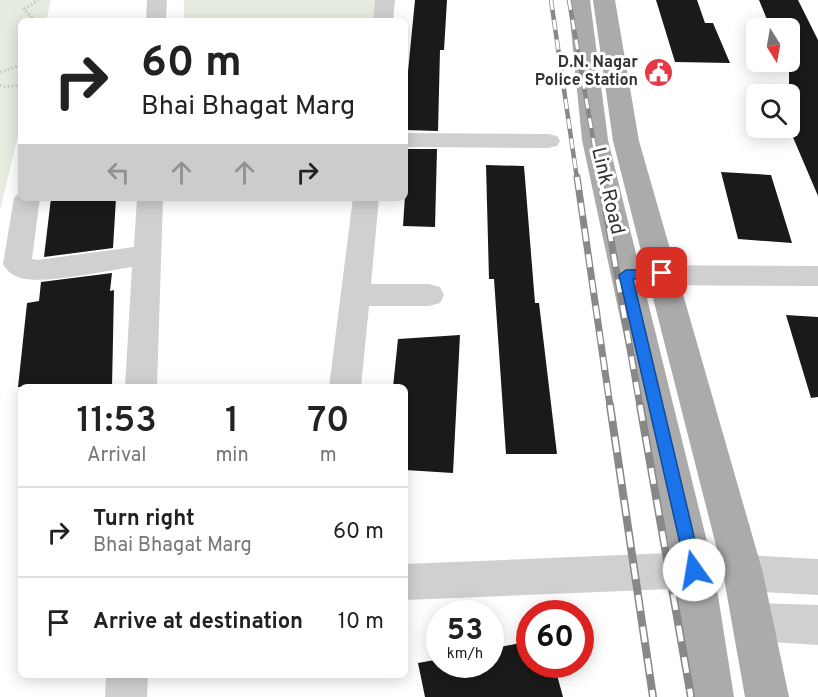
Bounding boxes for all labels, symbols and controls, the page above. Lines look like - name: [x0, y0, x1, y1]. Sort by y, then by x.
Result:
- north arrow: [746, 18, 800, 72]
- map controls: [746, 18, 800, 138]
- text: 60 m: [141, 38, 242, 91]
- icon: right: [42, 42, 120, 120]
- place label: D.N. Nagar Police Station: [535, 53, 638, 91]
- public building icon: D.N. Nagar Police Station: [643, 56, 675, 88]
- button: search: [746, 84, 800, 138]
- text: Bhai Bhagat Marg: [141, 90, 355, 124]
- street label: Link Road: [584, 145, 630, 237]
- icon: left: [102, 156, 135, 189]
- icon: ahead: [165, 156, 198, 189]
- icon: ahead: [228, 156, 261, 189]
- icon: right: [291, 156, 324, 189]
- pin: [636, 247, 687, 298]
- icon: arrive: [645, 256, 678, 289]
- text: 11:53: [77, 399, 157, 445]
- text: 1: [225, 399, 239, 445]
- text: 70: [307, 399, 350, 445]
- text: Arrival: [87, 443, 147, 469]
- text: min: [215, 443, 249, 469]
- text: m: [320, 443, 337, 469]
- text: Turn right: [93, 506, 195, 533]
- icon: right: [42, 516, 75, 549]
- text: 60 m: [333, 519, 384, 546]
- text: Bhai Bhagat Marg: [93, 533, 252, 559]
- position arrow: [662, 538, 726, 602]
- speed limit sign: 60: [516, 600, 594, 678]
- icon: arrive: [42, 606, 75, 639]
- text: Arrive at destination: [93, 609, 303, 636]
- text: 10 m: [338, 609, 384, 636]
- text: 53: [447, 613, 483, 650]
- text: km/h: [447, 645, 483, 664]

